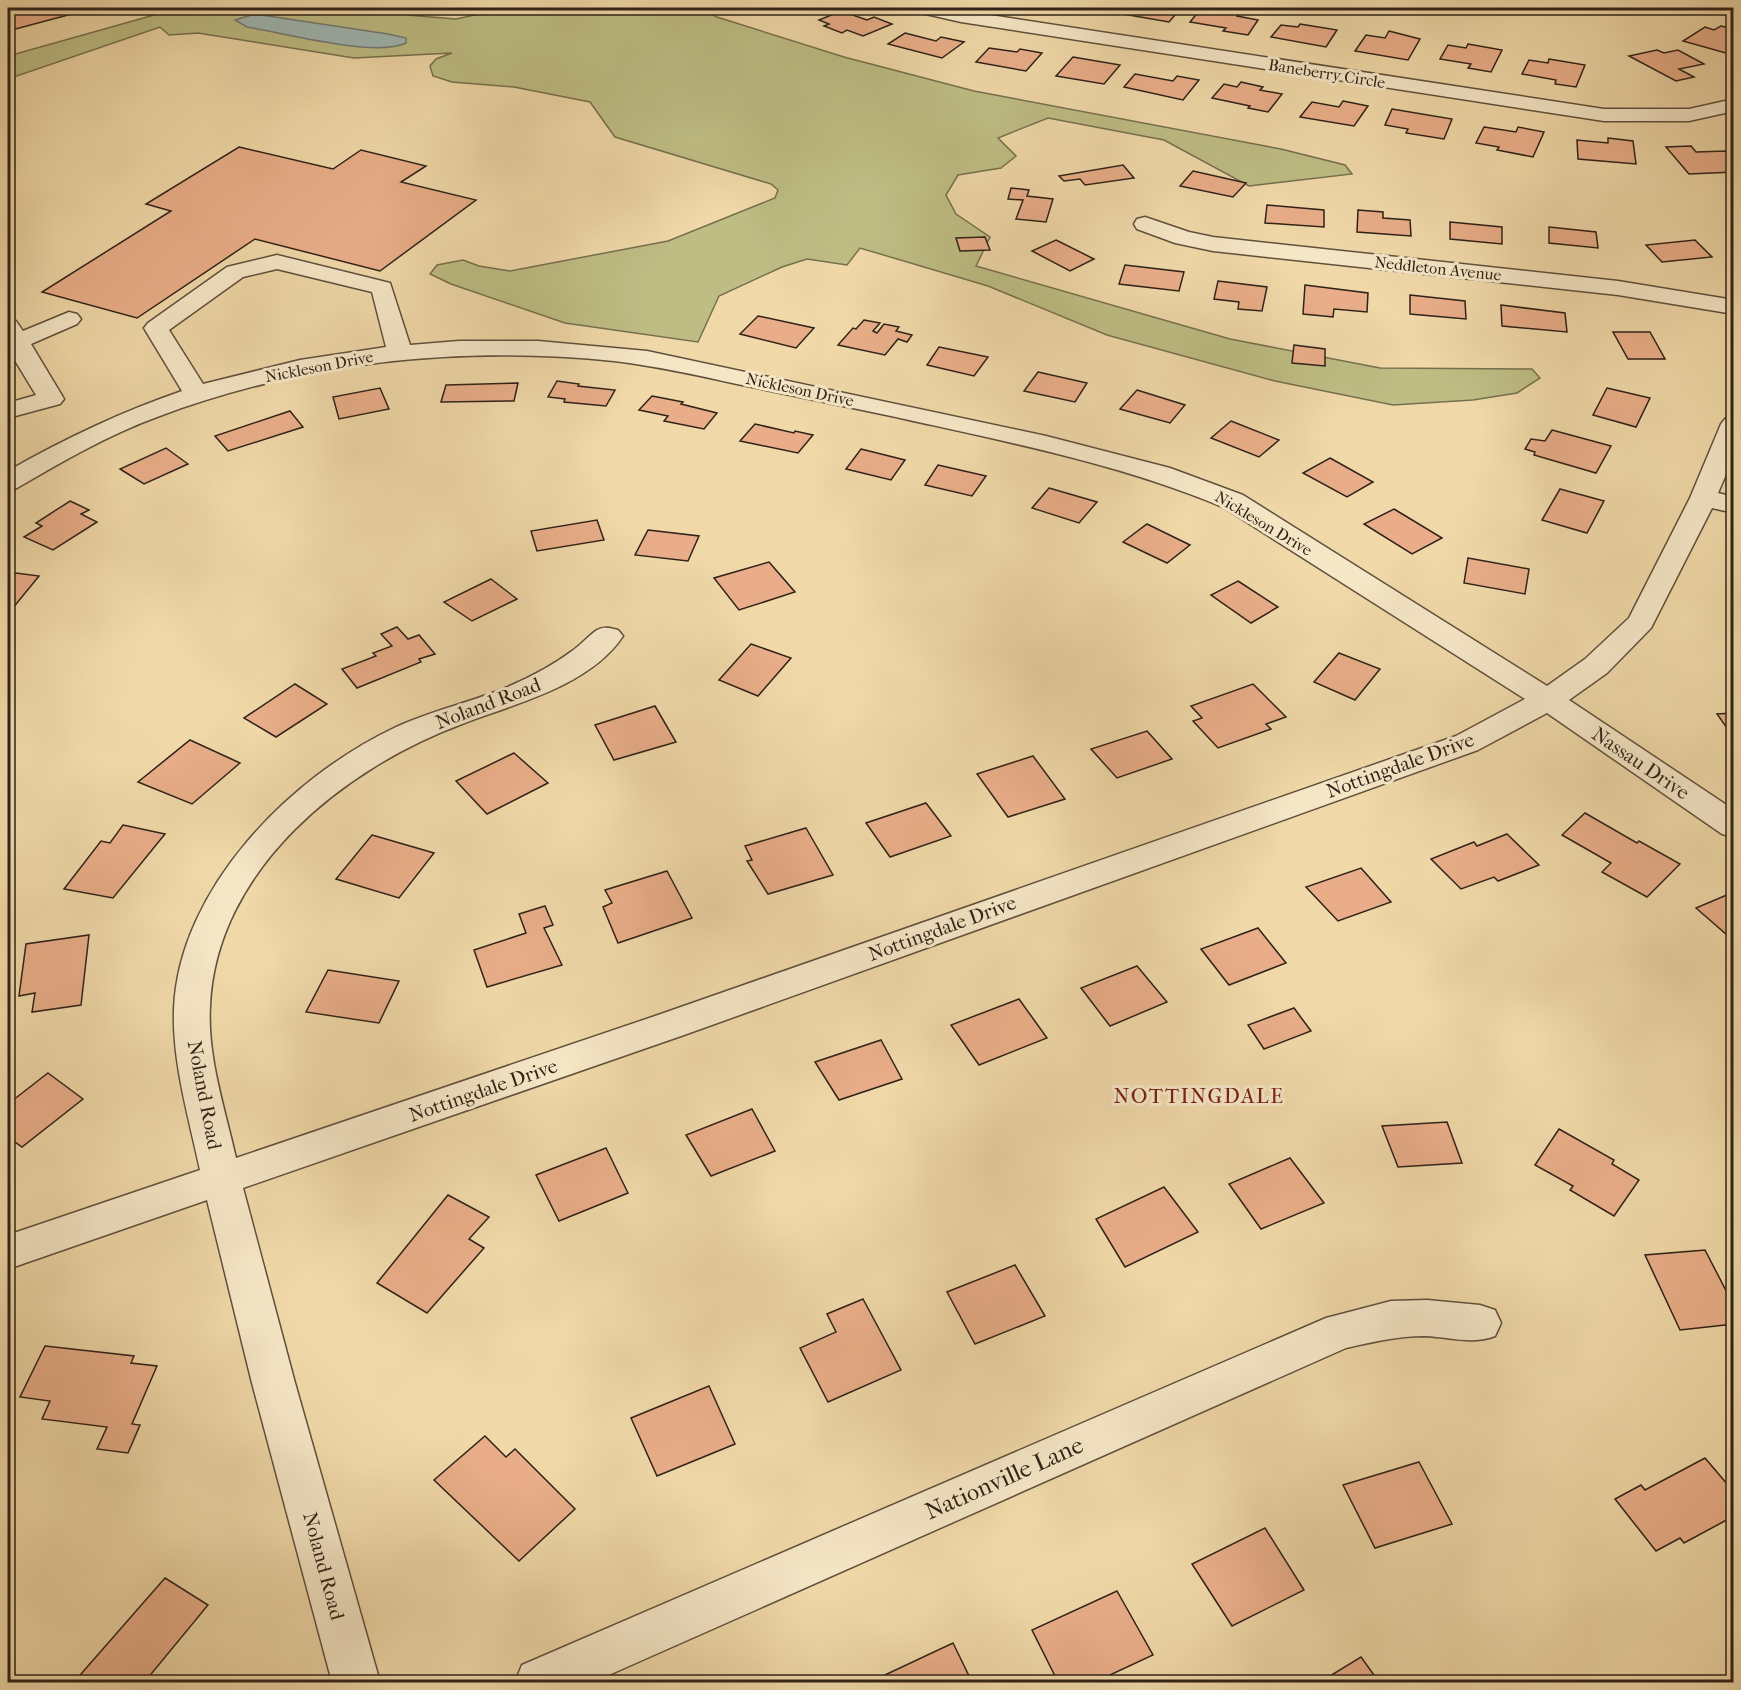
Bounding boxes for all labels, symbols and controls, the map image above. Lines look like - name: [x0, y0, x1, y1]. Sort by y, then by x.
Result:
- street label: Baneberry Circle: [1267, 55, 1387, 92]
- street label: Neddleton Avenue: [1374, 252, 1502, 285]
- street label: Nickleson Drive: [263, 347, 375, 386]
- street label: Nickleson Drive: [744, 369, 856, 410]
- street label: Nickleson Drive: [1212, 487, 1316, 560]
- street label: Noland Road: [432, 672, 545, 734]
- street label: Nassau Drive: [1588, 722, 1694, 804]
- street label: Nottingdale Drive: [1323, 728, 1477, 803]
- street label: Nottingdale Drive: [865, 891, 1019, 966]
- street label: Noland Road: [183, 1039, 227, 1153]
- street label: Nottingdale Drive: [406, 1054, 561, 1127]
- district label: NOTTINGDALE: [1114, 1084, 1284, 1108]
- street label: Nationville Lane: [920, 1431, 1088, 1525]
- street label: Noland Road: [298, 1510, 349, 1624]

